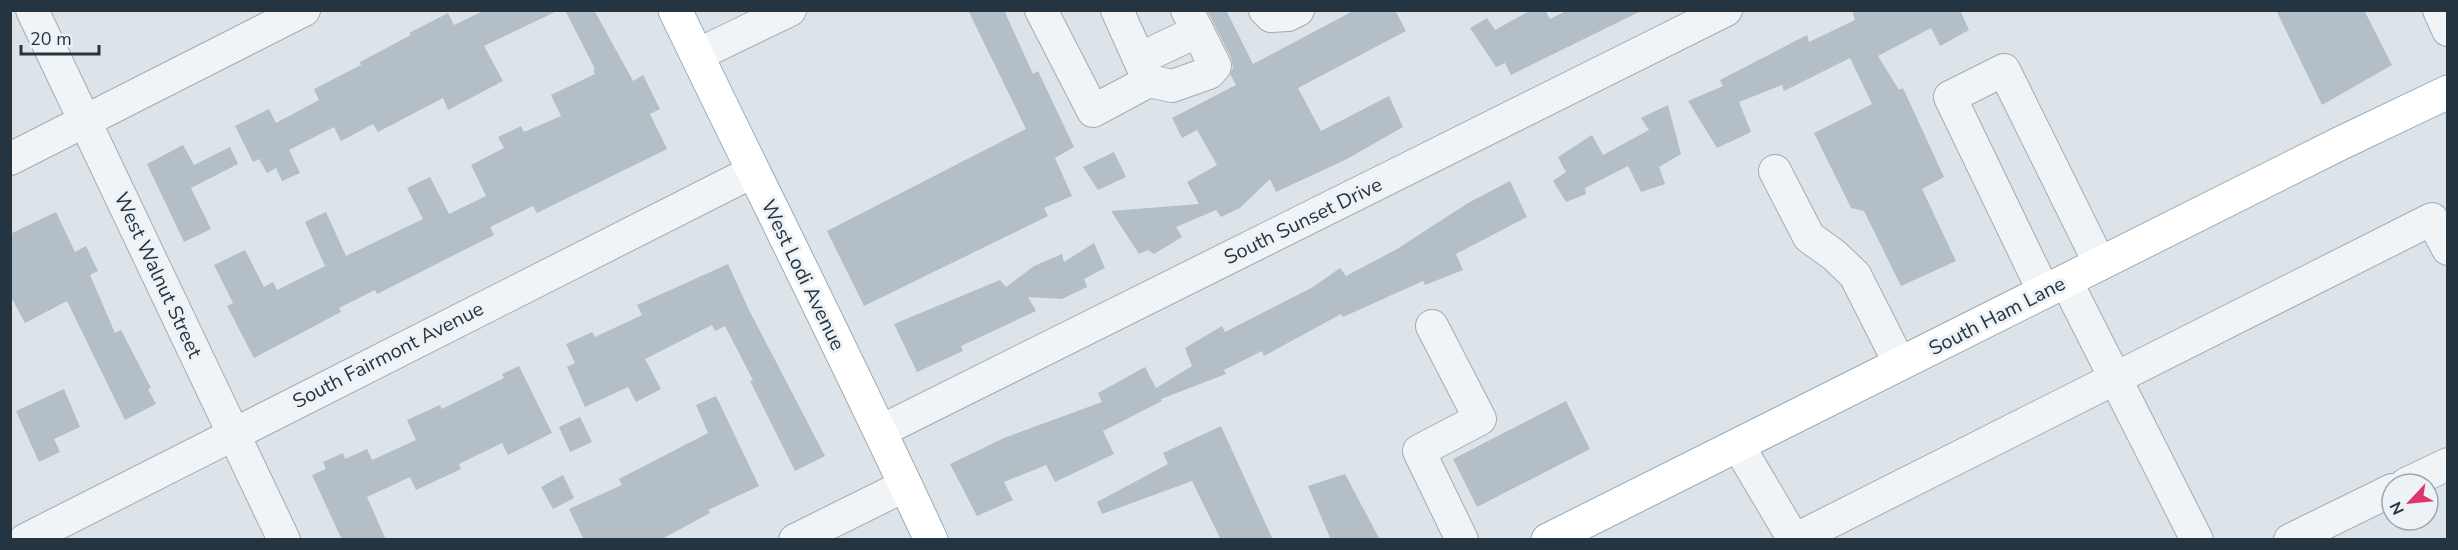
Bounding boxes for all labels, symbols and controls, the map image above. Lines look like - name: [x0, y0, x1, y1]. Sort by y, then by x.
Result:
- scale bar: [21, 18, 99, 56]
- text: 20 m: [30, 27, 72, 51]
- street label: South Sunset Drive: [1219, 171, 1387, 271]
- street label: West Walnut Street: [108, 188, 209, 363]
- street label: West Lodi Avenue: [755, 195, 851, 355]
- street label: South Ham Lane: [1924, 270, 2070, 362]
- street label: South Fairmont Avenue: [288, 295, 488, 415]
- north arrow: [2380, 472, 2440, 532]
- text: N: [2385, 498, 2410, 518]

